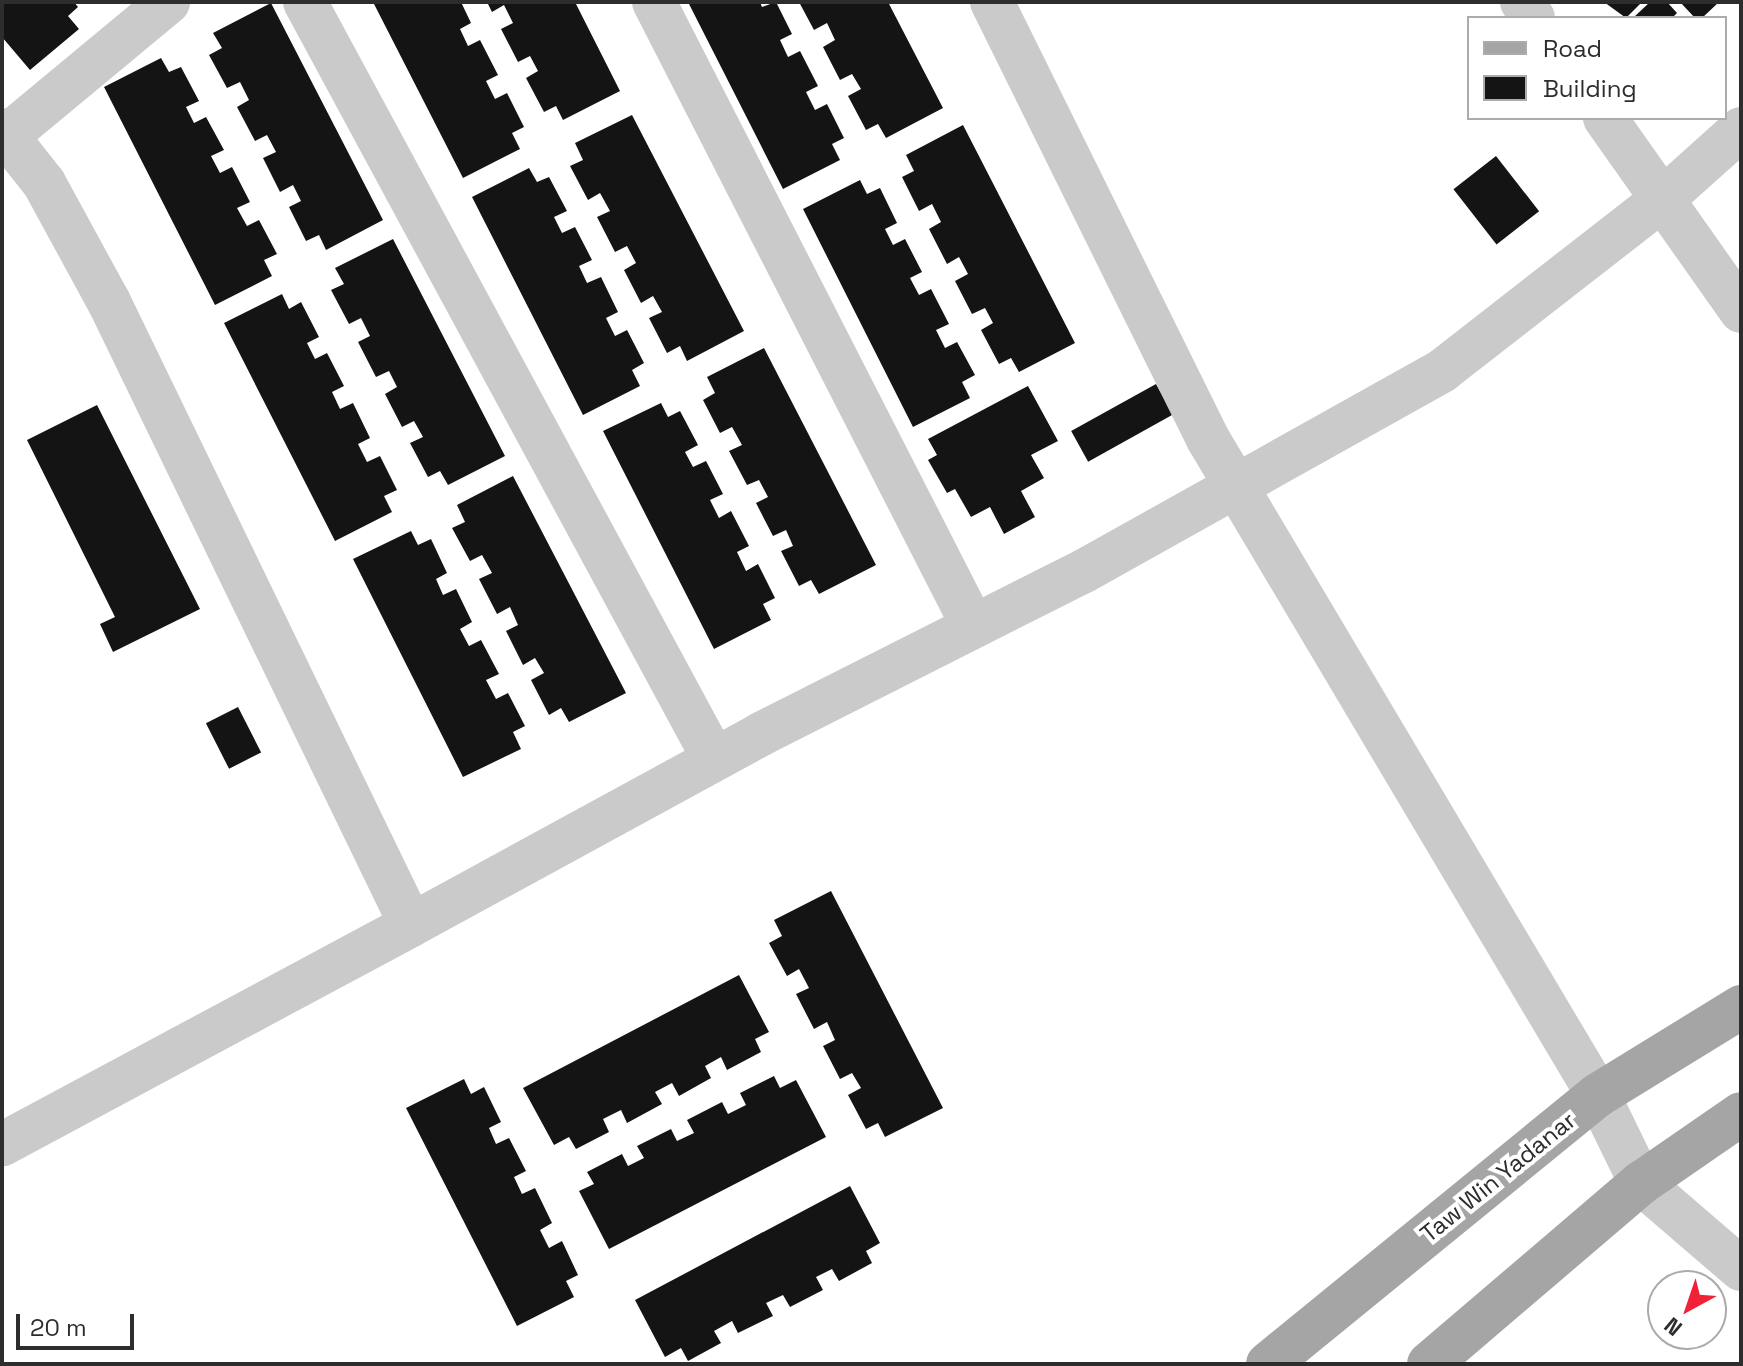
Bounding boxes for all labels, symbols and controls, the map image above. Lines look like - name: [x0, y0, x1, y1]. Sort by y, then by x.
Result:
- legend: [1467, 16, 1727, 120]
- text: Road: [1543, 33, 1602, 64]
- text: Building: [1543, 73, 1637, 104]
- street label: Taw Win Yadanar: [1414, 1105, 1582, 1249]
- north arrow: [1647, 1270, 1727, 1350]
- scale bar: [20, 1298, 138, 1348]
- text: N: [1658, 1311, 1688, 1342]
- text: 20 m: [30, 1312, 87, 1343]

